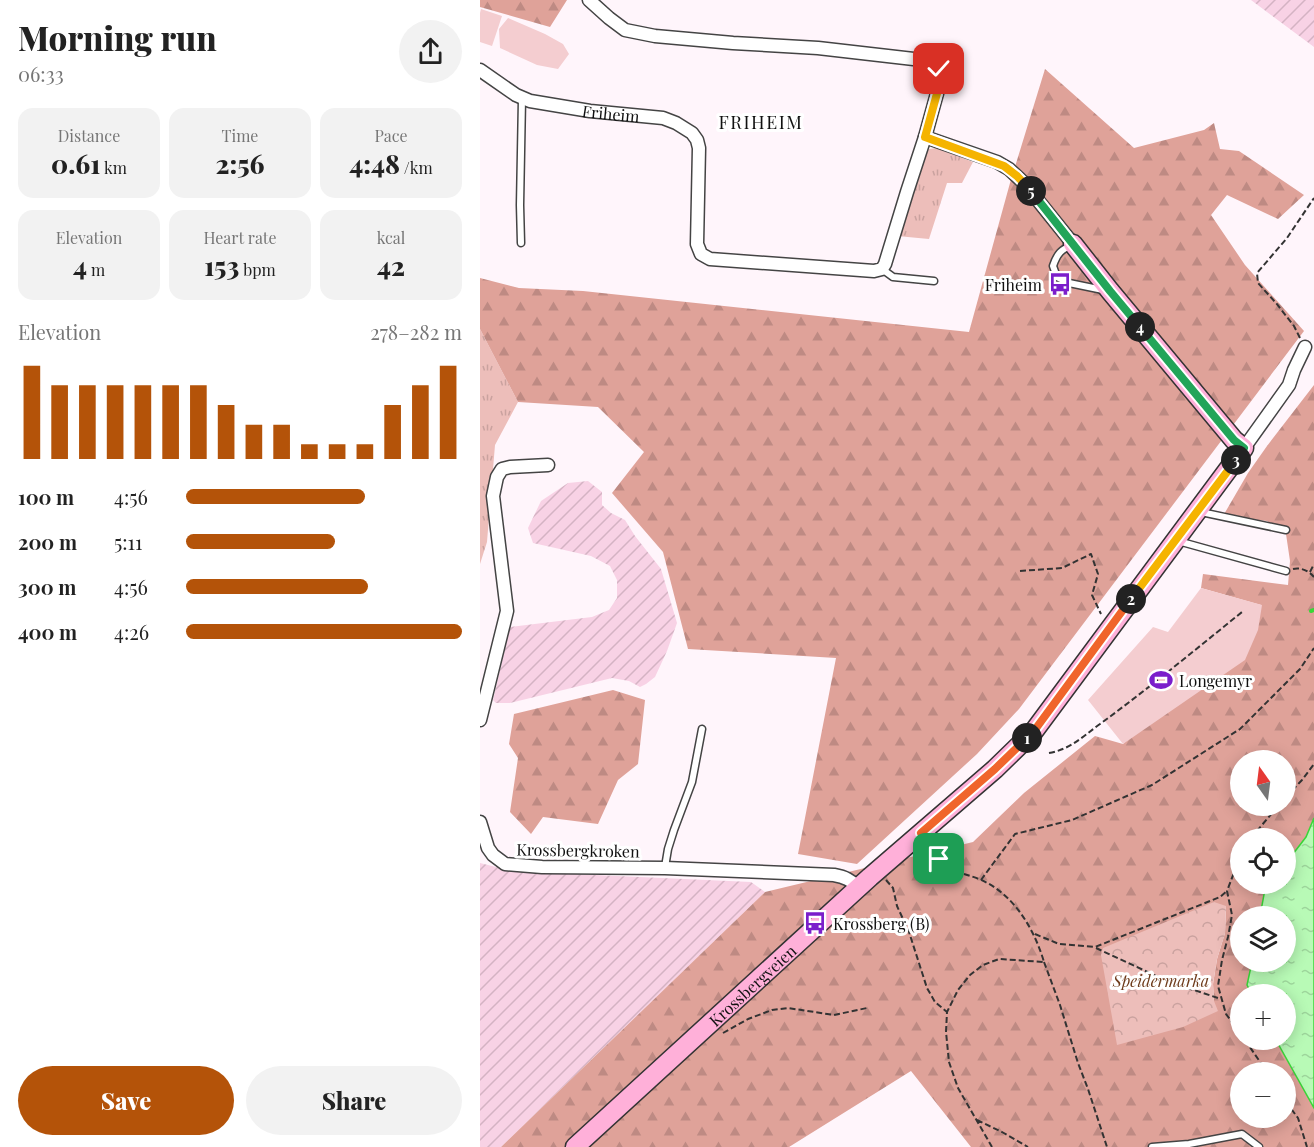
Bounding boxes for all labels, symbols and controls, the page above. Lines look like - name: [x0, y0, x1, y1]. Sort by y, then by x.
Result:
- text: Morning run: [18, 15, 217, 59]
- button: share: [399, 20, 462, 83]
- pin: [913, 43, 964, 94]
- icon: check: [922, 52, 955, 85]
- text: 06:33: [18, 60, 64, 87]
- street label: Friheim: [581, 99, 641, 126]
- district label: FRIHEIM: [719, 110, 803, 134]
- text: Distance: [58, 125, 120, 146]
- text: Time: [222, 125, 258, 146]
- text: Pace: [374, 125, 408, 146]
- text: 0.61: [51, 146, 100, 181]
- text: 2:56: [215, 146, 265, 181]
- text: 4:48: [349, 146, 400, 181]
- text: km: [100, 157, 127, 178]
- text: /km: [400, 157, 433, 178]
- pin: 5: [1016, 176, 1046, 206]
- text: 5: [1027, 180, 1035, 201]
- text: Elevation: [56, 227, 122, 248]
- text: Heart rate: [203, 227, 277, 248]
- text: kcal: [377, 227, 405, 248]
- text: 4: [73, 248, 87, 283]
- text: 153: [204, 248, 239, 283]
- text: 42: [377, 248, 405, 283]
- text: m: [87, 259, 105, 280]
- text: bpm: [239, 259, 276, 280]
- bus stop icon: Friheim: [1047, 271, 1073, 297]
- place label: Friheim: [985, 274, 1042, 295]
- pin: 4: [1125, 312, 1155, 342]
- text: 4: [1136, 316, 1144, 337]
- text: Elevation: [18, 318, 101, 345]
- text: 278–282 m: [370, 318, 462, 345]
- pin: 3: [1221, 445, 1251, 475]
- text: 3: [1232, 449, 1240, 470]
- text: 100 m: [18, 483, 74, 510]
- text: 4:56: [114, 483, 148, 510]
- text: 200 m: [18, 528, 77, 555]
- text: 5:11: [114, 528, 142, 555]
- text: 300 m: [18, 573, 76, 600]
- text: 4:56: [114, 573, 148, 600]
- pin: 2: [1116, 584, 1146, 614]
- text: 2: [1127, 588, 1135, 609]
- text: 400 m: [18, 618, 77, 645]
- text: 4:26: [114, 618, 149, 645]
- sports icon: Longemyr: [1148, 667, 1174, 693]
- place label: Longemyr: [1179, 670, 1252, 691]
- pin: 1: [1012, 723, 1042, 753]
- text: 1: [1024, 727, 1030, 748]
- north arrow: [1230, 750, 1296, 816]
- map controls: [1230, 750, 1296, 1128]
- button: locate: [1230, 828, 1296, 894]
- pin: [913, 833, 964, 884]
- street label: Krossbergkroken: [516, 838, 640, 862]
- icon: arrive: [922, 842, 955, 875]
- button: layers: [1230, 906, 1296, 972]
- bus stop icon: Krossberg (B): [802, 910, 828, 936]
- place label: Krossberg (B): [833, 913, 930, 934]
- street label: Krossbergveien: [704, 939, 800, 1030]
- park label: Speidermarka: [1112, 970, 1209, 991]
- button: +: [1230, 984, 1296, 1050]
- button: −: [1230, 1062, 1296, 1128]
- button: Save: [18, 1066, 234, 1135]
- button: Share: [246, 1066, 462, 1135]

